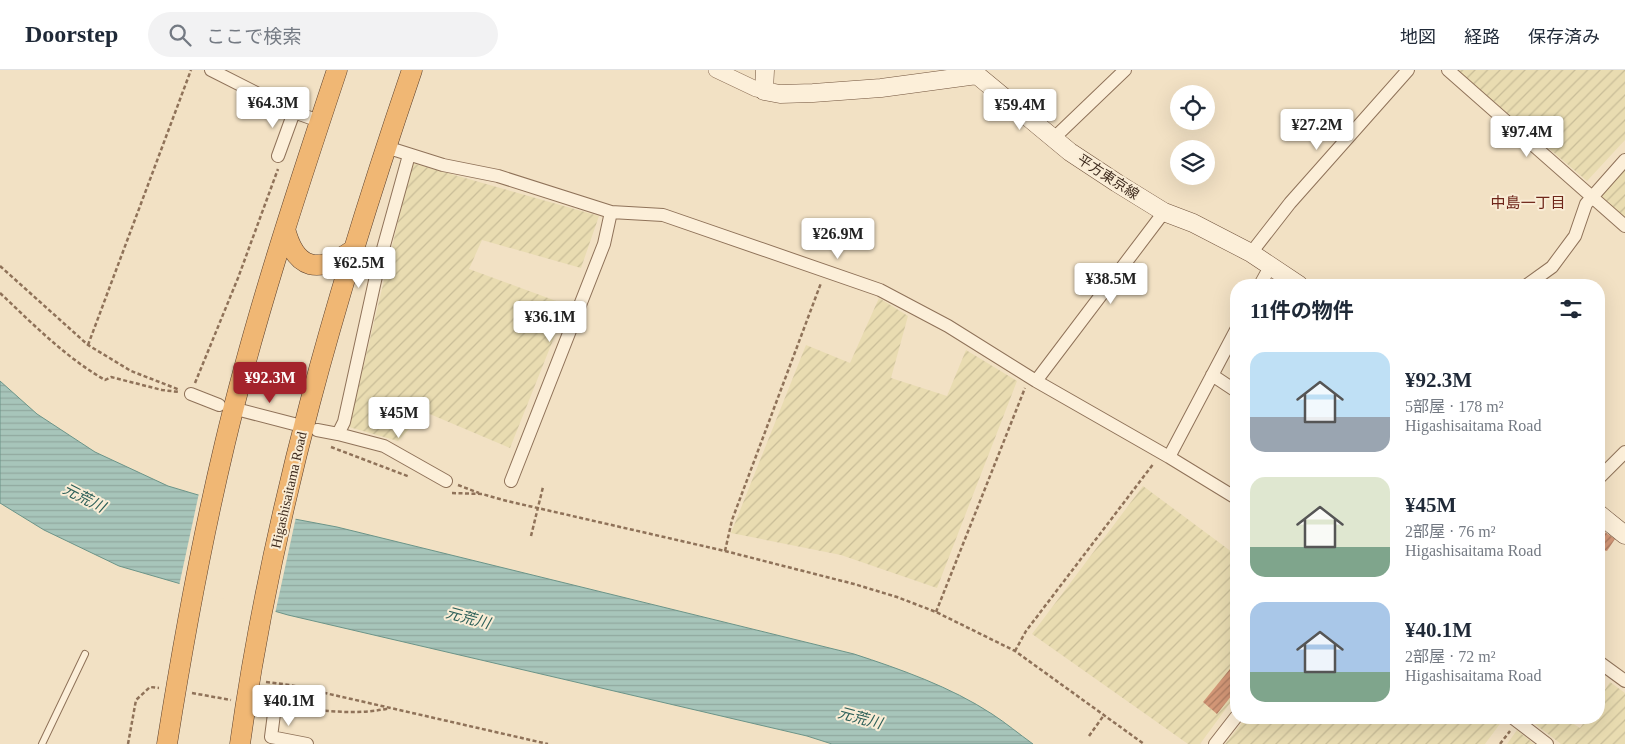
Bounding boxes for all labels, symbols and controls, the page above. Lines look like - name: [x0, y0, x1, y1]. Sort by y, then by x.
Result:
- search box: [148, 12, 498, 57]
- text: Doorstep: [25, 21, 118, 47]
- icon: search: [166, 21, 194, 49]
- text: ここで検索: [206, 26, 301, 47]
- text: 地図: [1400, 27, 1436, 47]
- text: 経路: [1464, 27, 1500, 47]
- text: 保存済み: [1528, 27, 1600, 47]
- map controls: [1170, 85, 1215, 185]
- button: locate: [1170, 85, 1215, 130]
- pin: ¥64.3M: [232, 87, 314, 129]
- pin: ¥59.4M: [979, 88, 1061, 131]
- text: ¥64.3M: [247, 94, 299, 111]
- text: ¥59.4M: [994, 96, 1046, 113]
- pin: ¥27.2M: [1276, 108, 1358, 151]
- text: ¥27.2M: [1291, 116, 1343, 133]
- pin: ¥97.4M: [1486, 116, 1568, 158]
- text: ¥97.4M: [1501, 123, 1553, 140]
- button: layers: [1170, 140, 1215, 185]
- street label: 平方東京線: [1075, 152, 1141, 202]
- district label: 中島一丁目: [1490, 195, 1566, 211]
- pin: ¥26.9M: [797, 218, 879, 260]
- text: ¥26.9M: [812, 225, 864, 242]
- pin: ¥62.5M: [318, 246, 400, 289]
- text: ¥62.5M: [333, 254, 385, 271]
- pin: ¥38.5M: [1070, 262, 1152, 305]
- text: ¥38.5M: [1085, 270, 1137, 287]
- icon: filters: [1557, 295, 1585, 323]
- text: 11件の物件: [1250, 299, 1354, 323]
- pin: ¥36.1M: [509, 300, 591, 343]
- text: ¥36.1M: [524, 308, 576, 325]
- pin: ¥92.3M: [229, 362, 311, 404]
- text: ¥92.3M: [1405, 368, 1472, 392]
- text: ¥92.3M: [244, 369, 296, 386]
- icon: home: [1290, 372, 1350, 432]
- pin: ¥45M: [369, 396, 429, 439]
- text: 5部屋 · 178 m²: [1405, 398, 1504, 415]
- text: ¥45M: [379, 404, 419, 421]
- text: Higashisaitama Road: [1405, 417, 1541, 434]
- street label: Higashisaitama Road: [268, 430, 310, 550]
- water label: 元荒川: [60, 481, 109, 516]
- text: ¥45M: [1405, 493, 1456, 517]
- icon: home: [1290, 497, 1350, 557]
- text: 2部屋 · 76 m²: [1405, 523, 1496, 540]
- text: Higashisaitama Road: [1405, 542, 1541, 559]
- water label: 元荒川: [444, 604, 494, 632]
- text: ¥40.1M: [1405, 618, 1472, 642]
- icon: home: [1290, 622, 1350, 682]
- text: 2部屋 · 72 m²: [1405, 648, 1496, 665]
- text: Higashisaitama Road: [1405, 667, 1541, 684]
- pin: ¥40.1M: [248, 684, 330, 727]
- text: ¥40.1M: [263, 692, 315, 709]
- water label: 元荒川: [836, 704, 886, 732]

